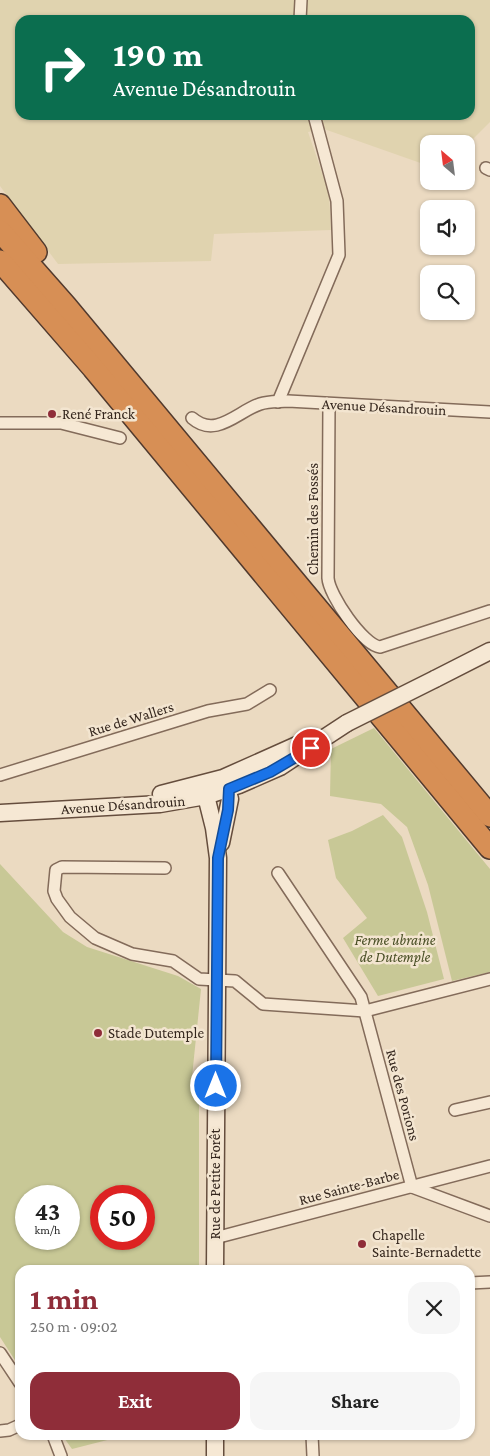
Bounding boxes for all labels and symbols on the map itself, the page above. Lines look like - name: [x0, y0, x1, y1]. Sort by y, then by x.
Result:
- north arrow: [420, 135, 475, 190]
- street label: Avenue Désandrouin: [321, 396, 447, 418]
- place label: René Franck: [62, 406, 136, 422]
- marker: René Franck: [46, 408, 58, 420]
- street label: Chemin des Fossés: [305, 463, 321, 575]
- street label: Rue de Wallers: [86, 698, 176, 740]
- pin: [290, 727, 332, 769]
- street label: Avenue Désandrouin: [60, 793, 186, 817]
- park label: Ferme ubraine de Dutemple: [355, 932, 436, 966]
- place label: Stade Dutemple: [108, 1025, 204, 1042]
- marker: Stade Dutemple: [92, 1027, 104, 1039]
- street label: Rue des Porions: [383, 1048, 423, 1143]
- position arrow: [189, 1059, 241, 1111]
- street label: Rue de Petite Forêt: [207, 1128, 223, 1239]
- street label: Rue Sainte-Barbe: [297, 1166, 401, 1208]
- speed limit sign: 50: [90, 1185, 155, 1250]
- place label: Chapelle Sainte-Bernadette: [372, 1227, 481, 1260]
- marker: Chapelle Sainte-Bernadette: [356, 1238, 368, 1250]

